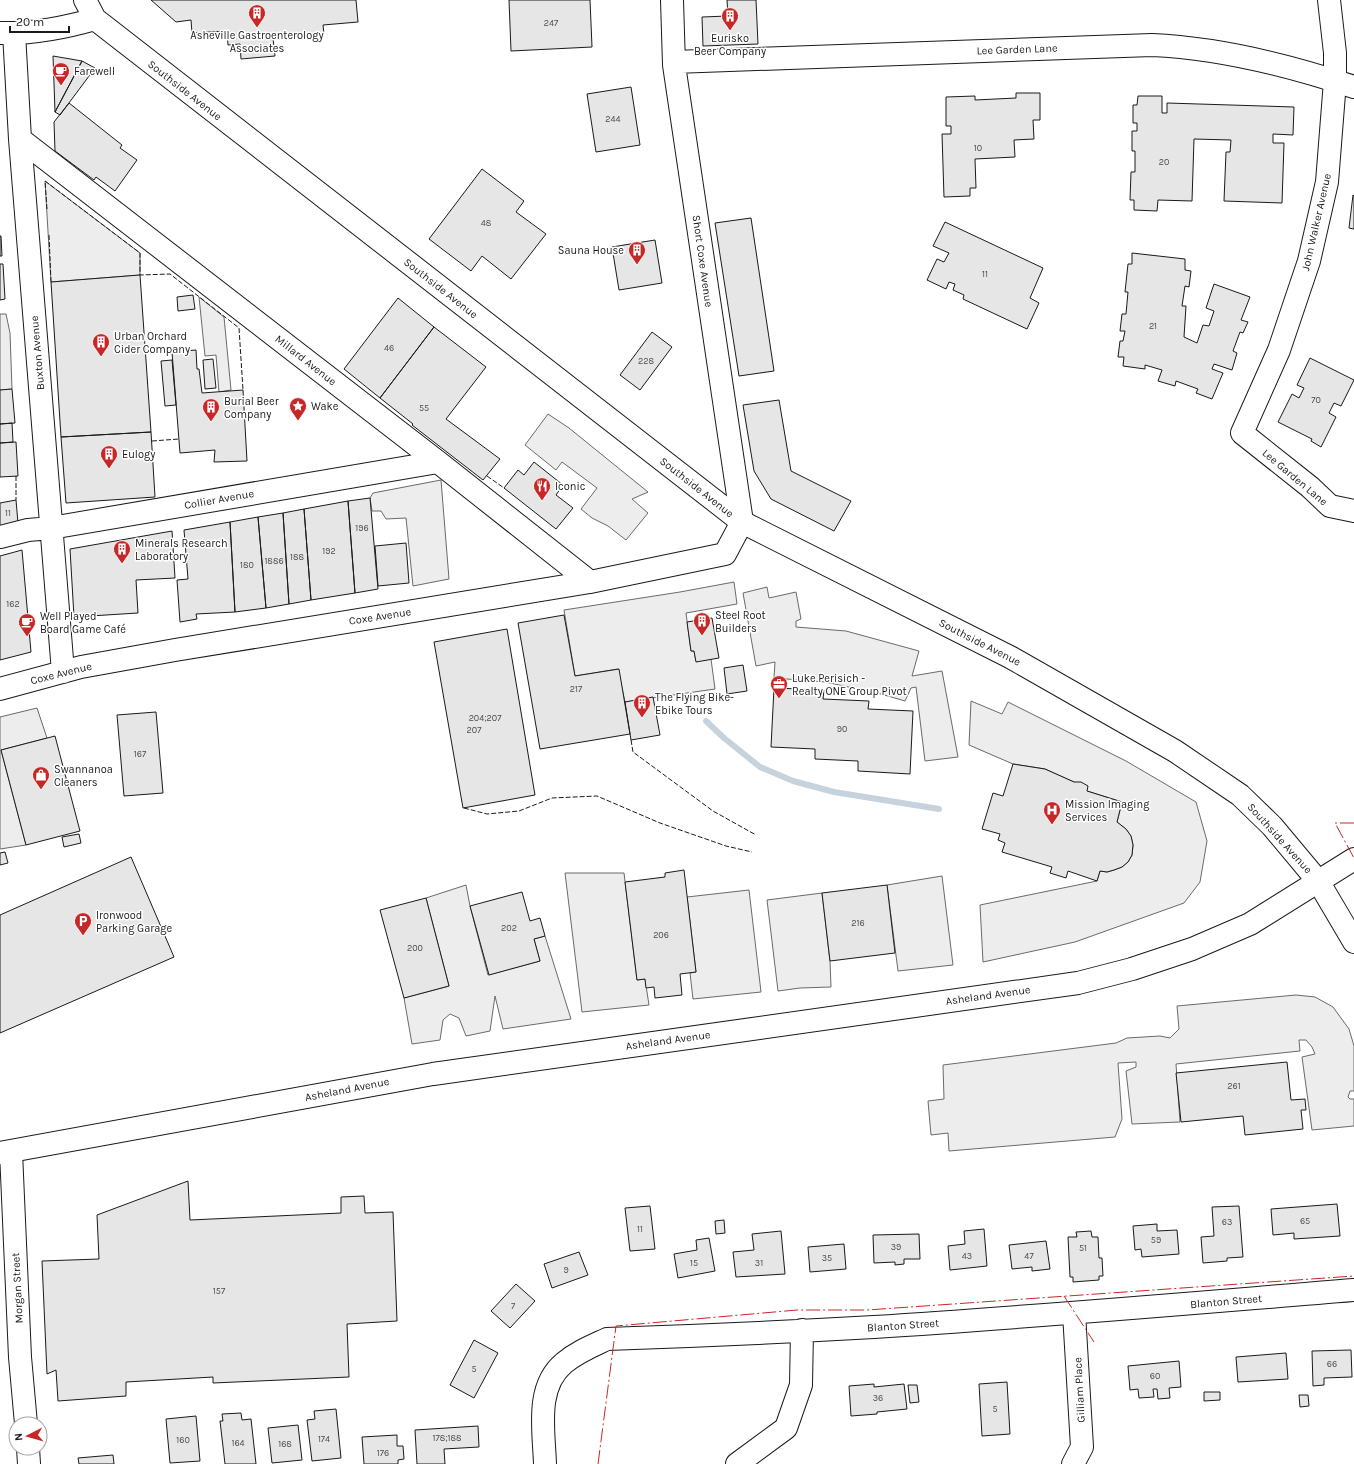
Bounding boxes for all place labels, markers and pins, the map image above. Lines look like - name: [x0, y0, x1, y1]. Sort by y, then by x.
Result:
- building icon: Asheville Gastroenterology Associates: [247, 3, 267, 28]
- building icon: Eurisko Beer Company: [720, 6, 740, 31]
- place label: Asheville Gastroenterology Associates: [190, 29, 324, 55]
- place label: Eurisko Beer Company: [694, 32, 766, 58]
- cafe icon: Farewell: [51, 61, 71, 86]
- place label: Farewell: [74, 65, 115, 78]
- building icon: Sauna House: [627, 240, 647, 265]
- place label: Sauna House: [558, 244, 624, 257]
- place label: Urban Orchard Cider Company: [114, 330, 190, 356]
- building icon: Urban Orchard Cider Company: [91, 332, 111, 357]
- place label: Burial Beer Company: [224, 395, 279, 421]
- place icon: Wake: [288, 396, 308, 421]
- building icon: Burial Beer Company: [201, 397, 221, 422]
- place label: Wake: [311, 400, 339, 413]
- building icon: Eulogy: [99, 444, 119, 469]
- place label: Eulogy: [122, 448, 155, 461]
- restaurant icon: Iconic: [532, 476, 552, 501]
- place label: Iconic: [555, 480, 586, 493]
- place label: Minerals Research Laboratory: [135, 537, 228, 563]
- building icon: Minerals Research Laboratory: [112, 539, 132, 564]
- place label: Steel Root Builders: [715, 609, 766, 635]
- place label: Well Played Board Game Café: [40, 610, 126, 636]
- building icon: Steel Root Builders: [692, 611, 712, 636]
- cafe icon: Well Played Board Game Café: [17, 612, 37, 637]
- place label: Luke Perisich - Realty ONE Group Pivot: [792, 672, 907, 698]
- office icon: Luke Perisich - Realty ONE Group Pivot: [769, 674, 789, 699]
- place label: The Flying Bike- Ebike Tours: [655, 691, 734, 717]
- building icon: The Flying Bike- Ebike Tours: [632, 693, 652, 718]
- place label: Swannanoa Cleaners: [54, 763, 113, 789]
- shop icon: Swannanoa Cleaners: [31, 765, 51, 790]
- place label: Mission Imaging Services: [1065, 798, 1150, 824]
- hospital icon: Mission Imaging Services: [1042, 800, 1062, 825]
- place label: Ironwood Parking Garage: [96, 909, 172, 935]
- parking icon: Ironwood Parking Garage: [73, 911, 93, 936]

